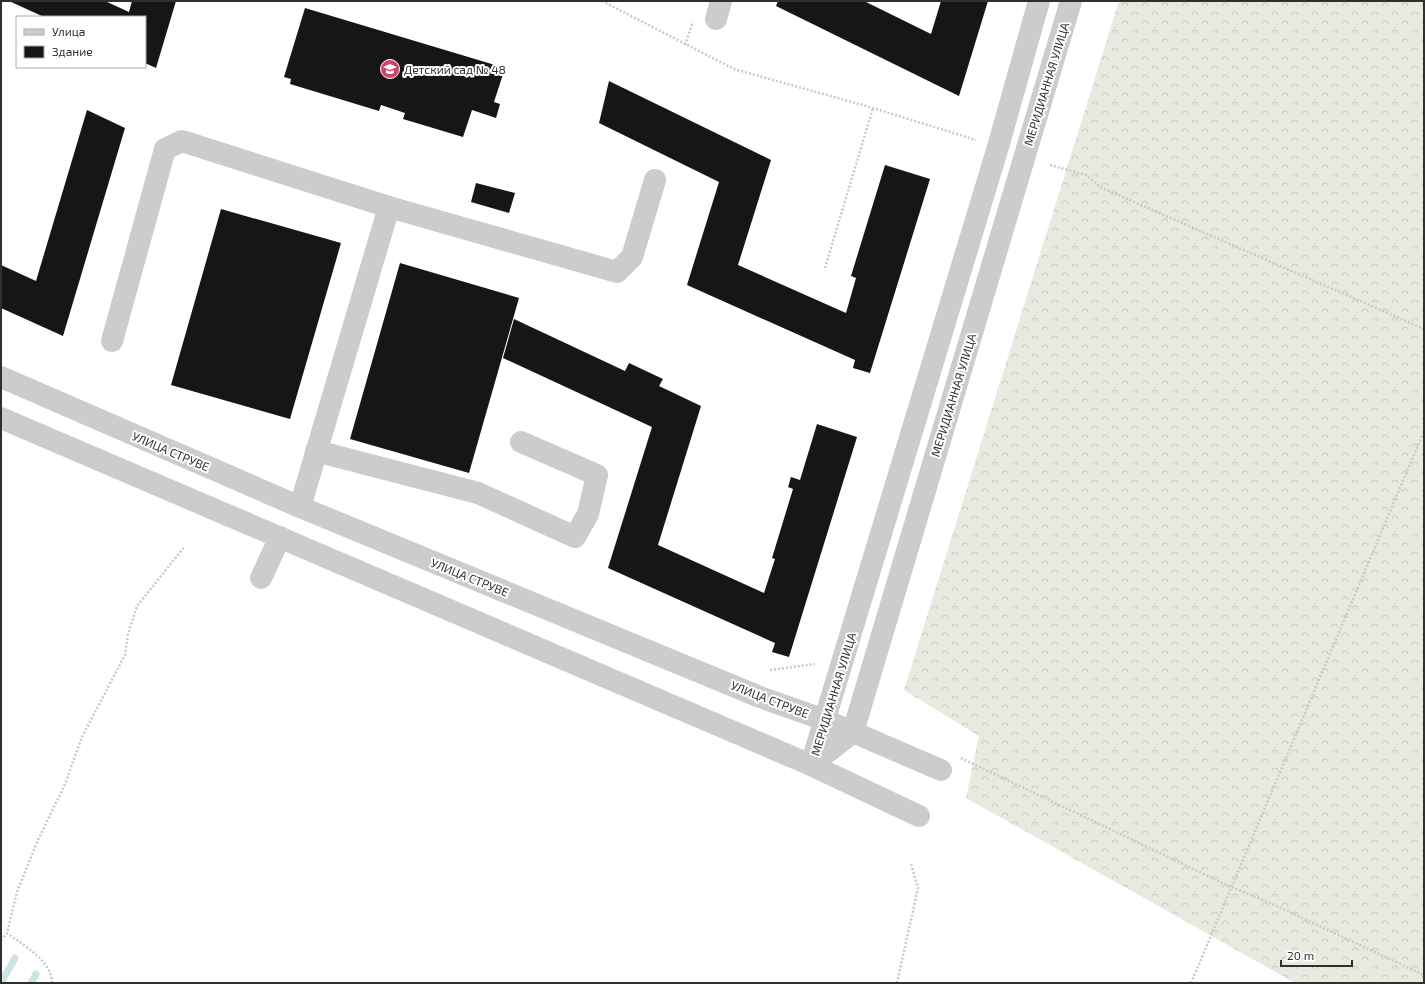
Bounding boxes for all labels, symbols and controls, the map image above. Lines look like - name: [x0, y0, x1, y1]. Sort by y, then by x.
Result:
- legend: [16, 16, 146, 68]
- street label: МЕРИДИАННАЯ УЛИЦА: [1021, 20, 1072, 147]
- text: Улица: [52, 24, 85, 38]
- text: Здание: [52, 44, 93, 58]
- school or university icon: Детский сад № 48: [379, 58, 401, 80]
- place label: Детский сад № 48: [404, 62, 506, 76]
- street label: МЕРИДИАННАЯ УЛИЦА: [928, 331, 979, 458]
- street label: УЛИЦА СТРУВЕ: [130, 428, 212, 474]
- street label: УЛИЦА СТРУВЕ: [429, 555, 511, 599]
- street label: МЕРИДИАННАЯ УЛИЦА: [808, 630, 859, 757]
- street label: УЛИЦА СТРУВЕ: [729, 678, 811, 720]
- scale bar: [1281, 942, 1352, 968]
- text: 20 m: [1287, 948, 1314, 962]

